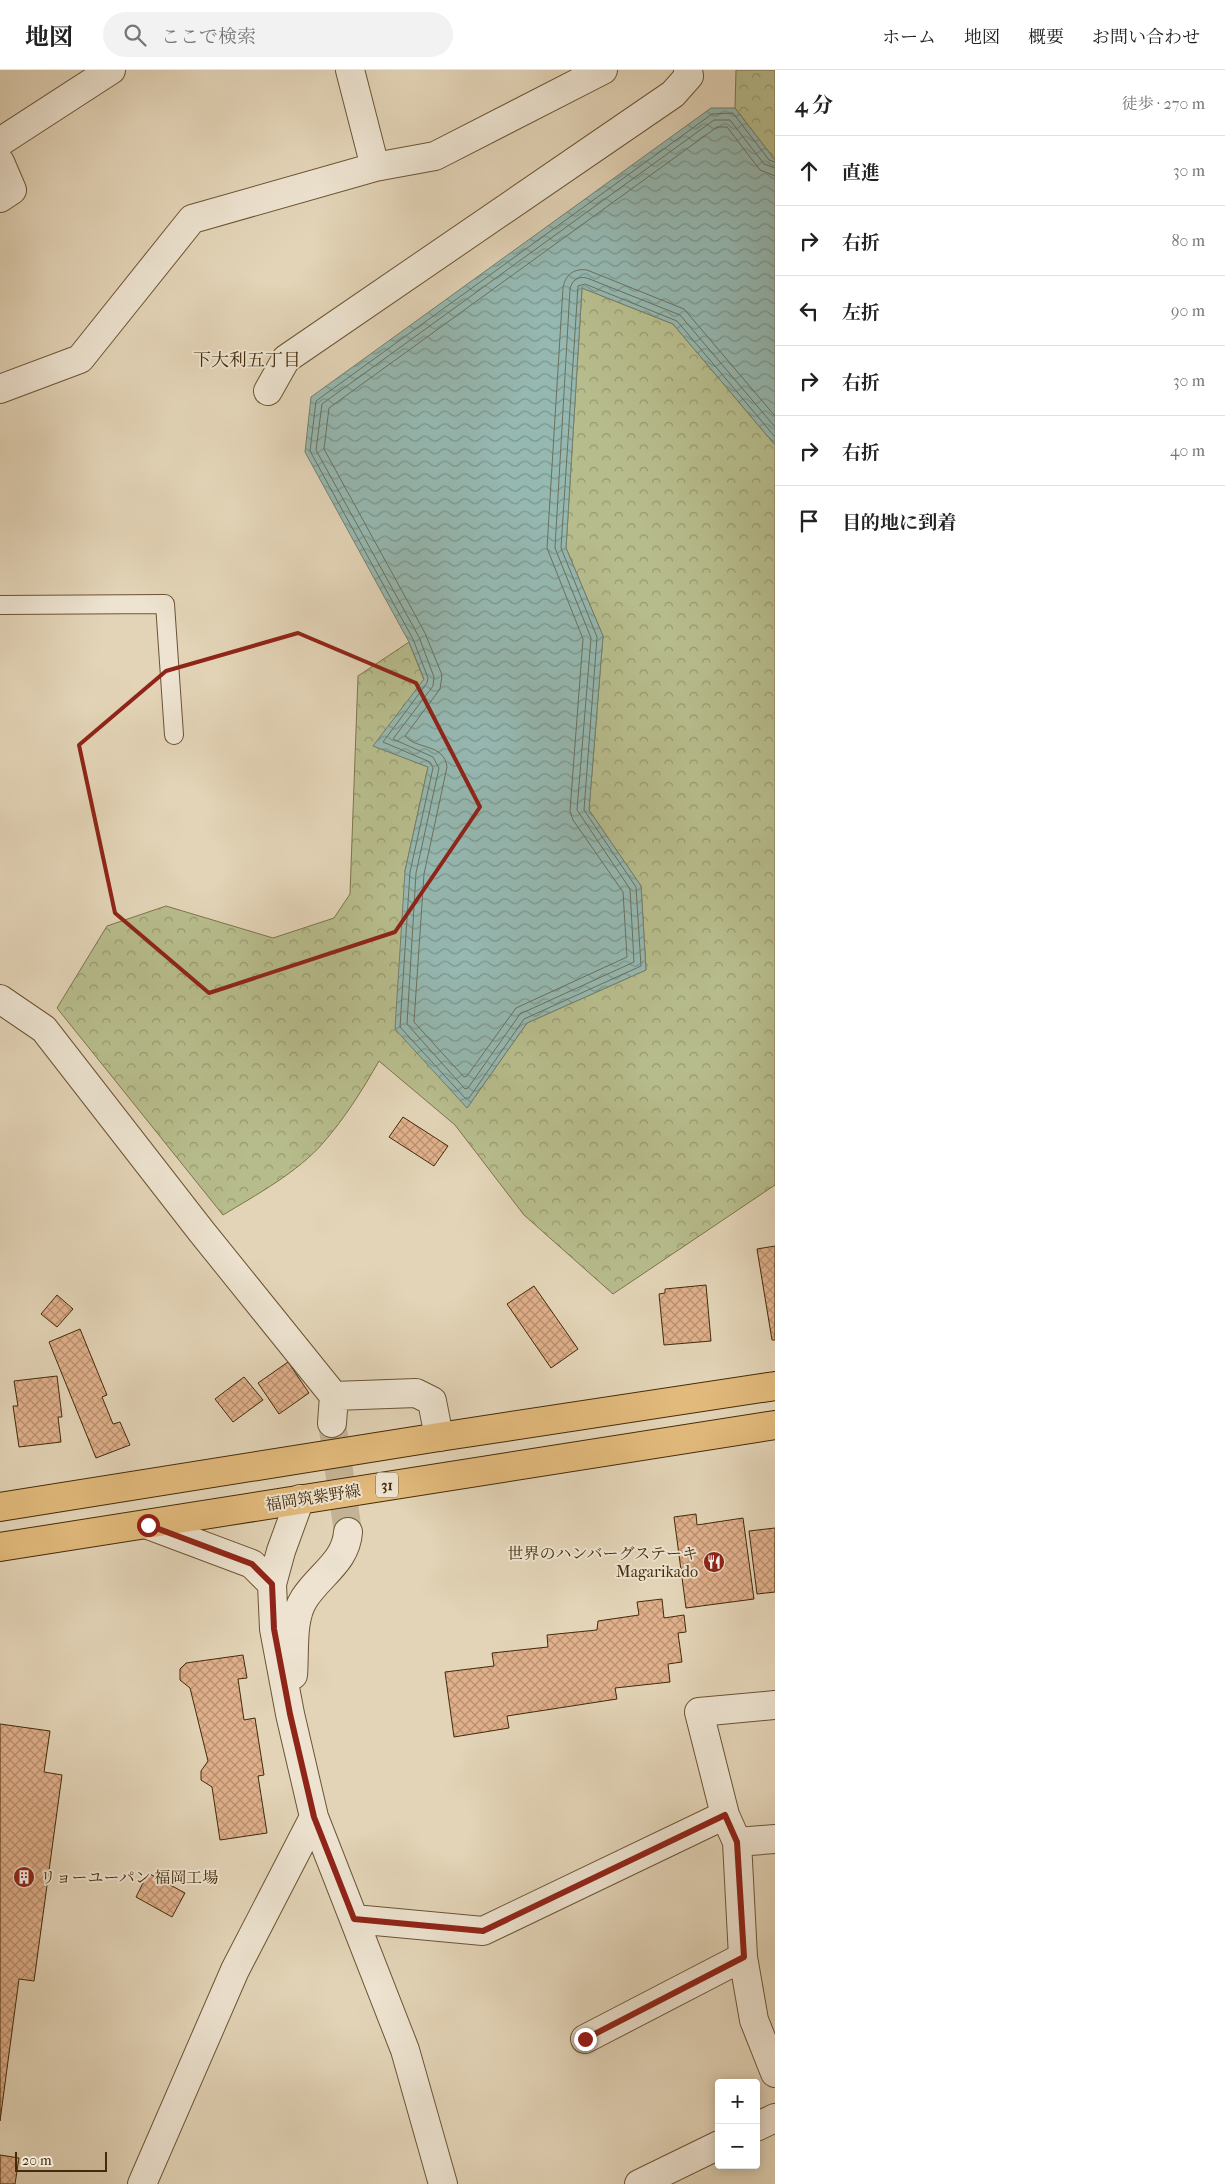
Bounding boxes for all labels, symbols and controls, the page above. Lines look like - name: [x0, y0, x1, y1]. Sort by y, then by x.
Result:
- search box: [103, 12, 453, 57]
- icon: search: [121, 21, 149, 49]
- text: 地図: [25, 23, 73, 51]
- text: ここで検索: [161, 26, 256, 48]
- text: ホーム: [882, 27, 936, 48]
- text: 地図: [964, 27, 1000, 48]
- text: 概要: [1028, 27, 1064, 48]
- text: お問い合わせ: [1092, 27, 1200, 48]
- text: 4 分: [795, 93, 833, 117]
- text: 徒歩 · 270 m: [1121, 94, 1205, 113]
- icon: ahead: [795, 157, 823, 185]
- text: 30 m: [1173, 161, 1205, 180]
- text: 直進: [842, 162, 880, 184]
- icon: right: [795, 227, 823, 255]
- text: 80 m: [1171, 231, 1205, 250]
- text: 右折: [842, 232, 880, 254]
- icon: left: [795, 297, 823, 325]
- text: 90 m: [1171, 301, 1205, 320]
- text: 左折: [842, 302, 880, 324]
- district label: 下大利五丁目: [193, 350, 301, 371]
- icon: right: [795, 367, 823, 395]
- text: 30 m: [1173, 371, 1205, 390]
- text: 右折: [842, 372, 880, 394]
- icon: right: [795, 437, 823, 465]
- text: 40 m: [1170, 441, 1205, 460]
- text: 右折: [842, 442, 880, 464]
- icon: arrive: [795, 507, 823, 535]
- text: 目的地に到着: [842, 512, 956, 534]
- road number: 31: [376, 1472, 398, 1498]
- street label: 福岡筑紫野線: [264, 1481, 362, 1514]
- route start: [137, 1514, 160, 1537]
- place label: 世界のハンバーグステーキ Magarikado: [508, 1544, 698, 1581]
- restaurant icon: 世界のハンバーグステーキ Magarikado: [702, 1550, 726, 1574]
- building icon: リョーユーパン 福岡工場: [12, 1865, 36, 1889]
- place label: リョーユーパン 福岡工場: [40, 1868, 218, 1887]
- route end: [574, 2028, 597, 2051]
- map controls: [715, 2079, 760, 2169]
- button: +: [715, 2079, 760, 2124]
- button: −: [715, 2124, 760, 2169]
- scale bar: [15, 2149, 108, 2172]
- text: 20 m: [22, 2152, 52, 2169]

